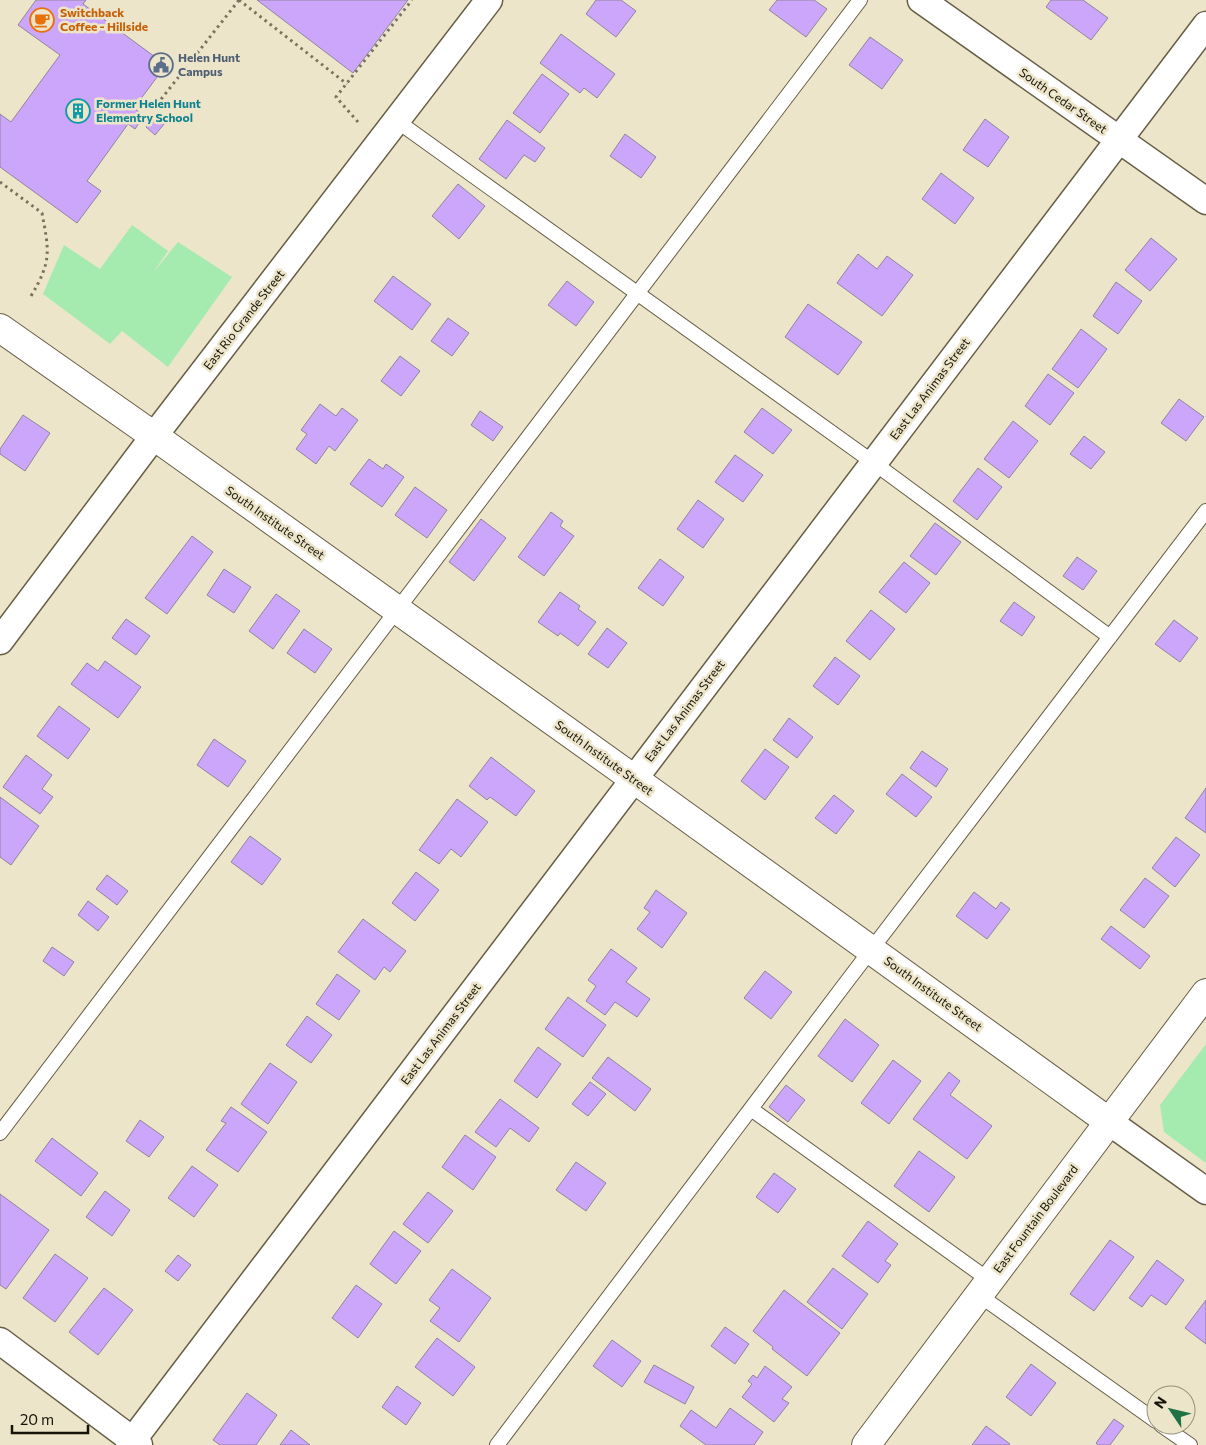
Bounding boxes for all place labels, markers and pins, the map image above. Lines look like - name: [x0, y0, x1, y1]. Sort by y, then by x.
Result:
- place label: Switchback Coffee - Hillside: [60, 5, 148, 33]
- cafe icon: Switchback Coffee - Hillside: [29, 7, 55, 33]
- place label: Helen Hunt Campus: [178, 50, 240, 78]
- public building icon: Helen Hunt Campus: [148, 52, 174, 78]
- place label: Former Helen Hunt Elementry School: [96, 96, 201, 124]
- building icon: Former Helen Hunt Elementry School: [65, 98, 91, 124]

